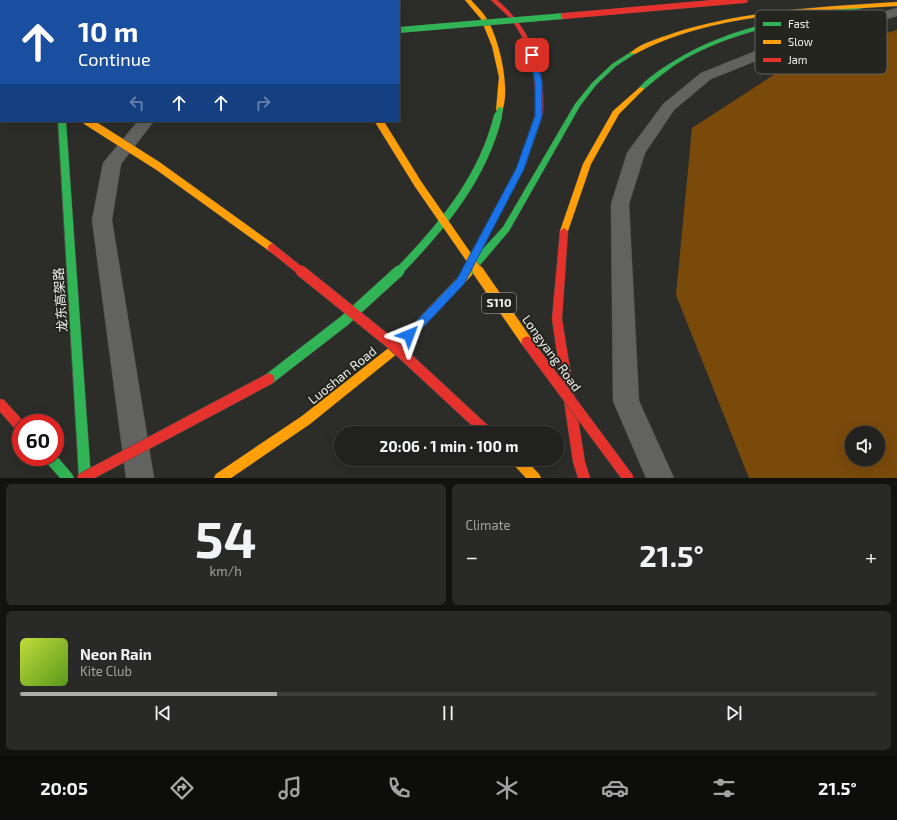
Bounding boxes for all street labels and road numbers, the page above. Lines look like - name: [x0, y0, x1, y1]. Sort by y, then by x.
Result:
- street label: 龙东高架路: [50, 267, 70, 333]
- road number: S110: [482, 293, 516, 313]
- street label: Longyang Road: [519, 312, 585, 394]
- street label: Luoshan Road: [305, 343, 379, 407]

